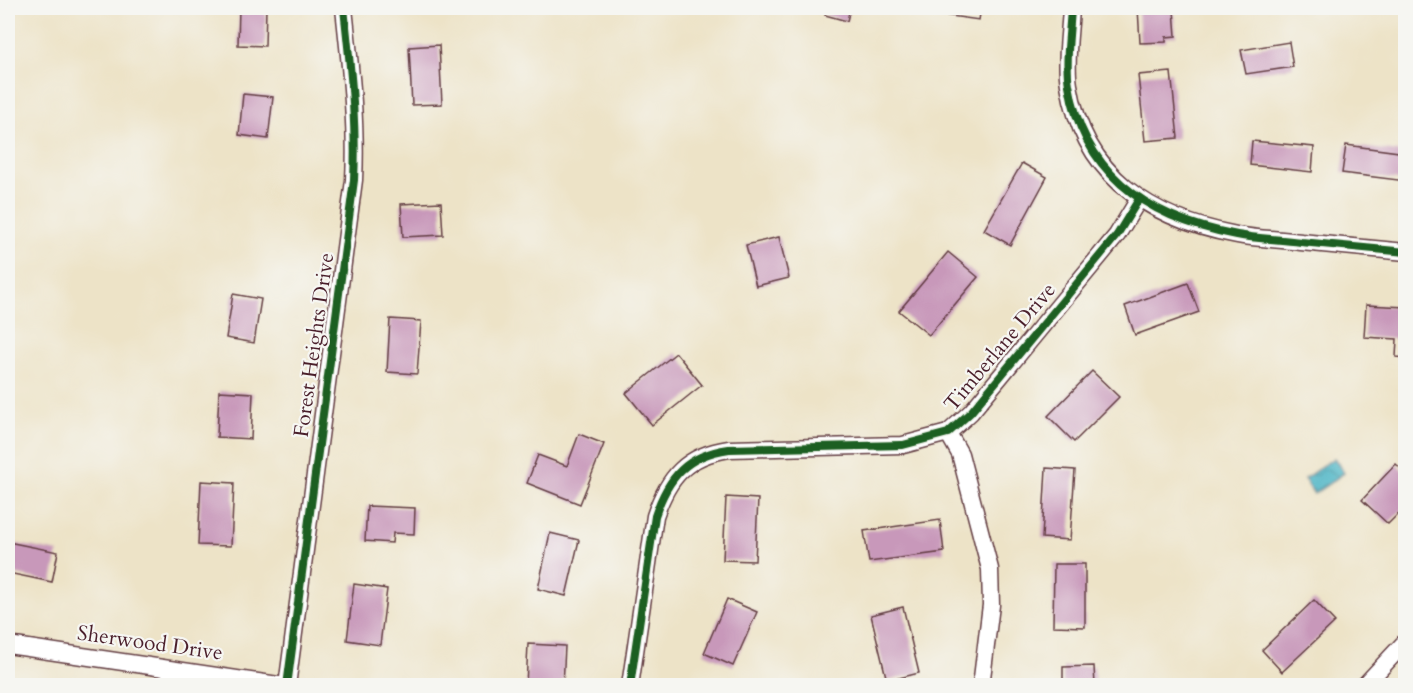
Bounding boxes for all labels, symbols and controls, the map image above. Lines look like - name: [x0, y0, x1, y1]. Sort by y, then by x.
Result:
- street label: Forest Heights Drive: [287, 251, 341, 439]
- street label: Timberlane Drive: [938, 276, 1062, 418]
- street label: Sherwood Drive: [75, 618, 225, 668]

